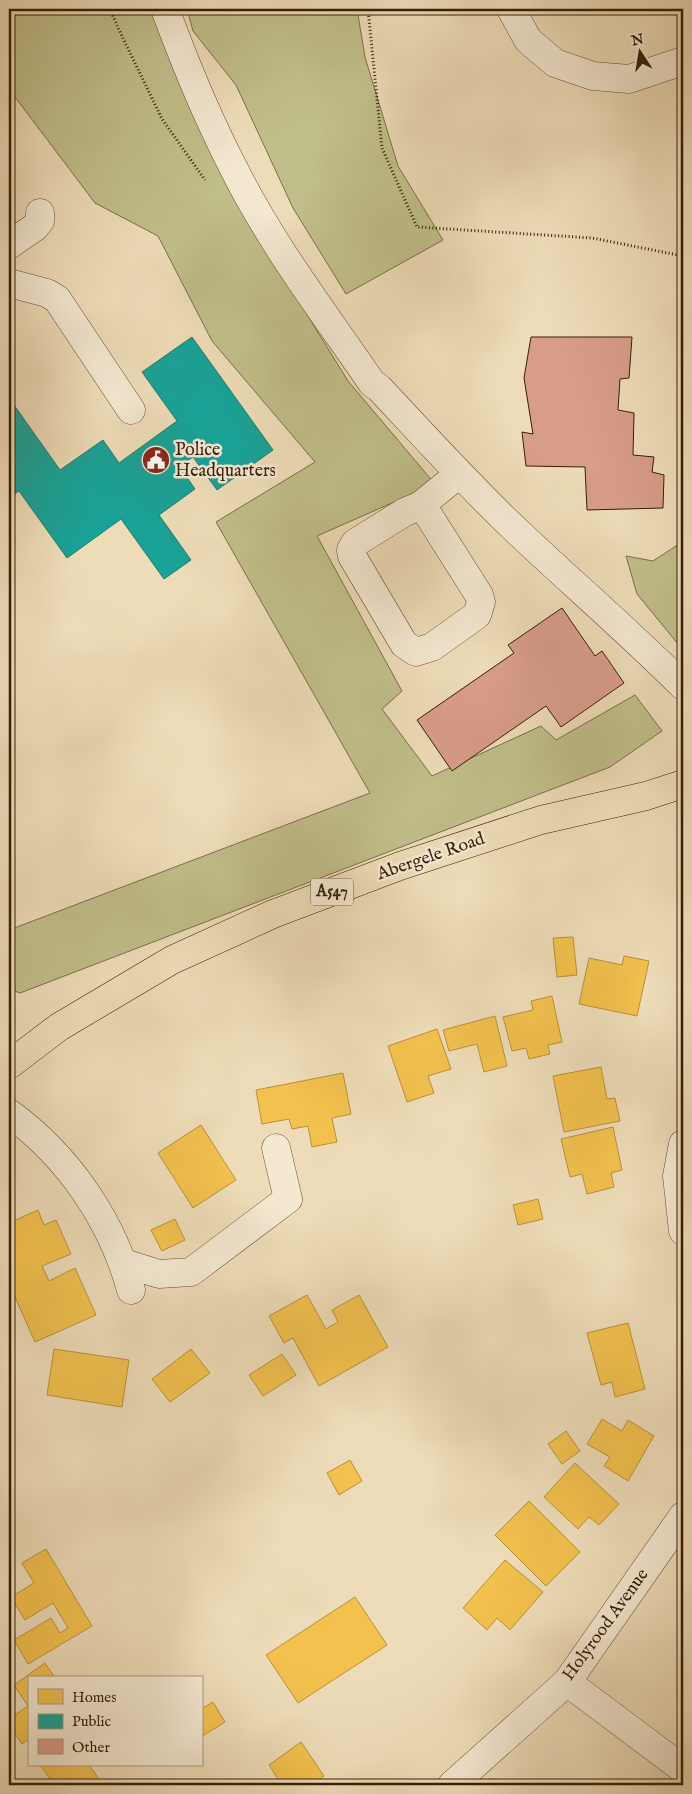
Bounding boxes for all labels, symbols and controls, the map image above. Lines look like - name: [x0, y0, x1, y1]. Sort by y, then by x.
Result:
- north arrow: [614, 28, 664, 78]
- text: N: [629, 30, 645, 51]
- place label: Police Headquarters: [175, 439, 276, 483]
- public building icon: Police Headquarters: [141, 445, 171, 475]
- street label: Abergele Road: [373, 828, 488, 886]
- road number: A547: [311, 879, 353, 906]
- street label: Holyrood Avenue: [558, 1564, 654, 1686]
- legend: [28, 1676, 202, 1766]
- text: Homes: [72, 1688, 116, 1707]
- text: Public: [72, 1712, 111, 1731]
- text: Other: [72, 1738, 110, 1757]

